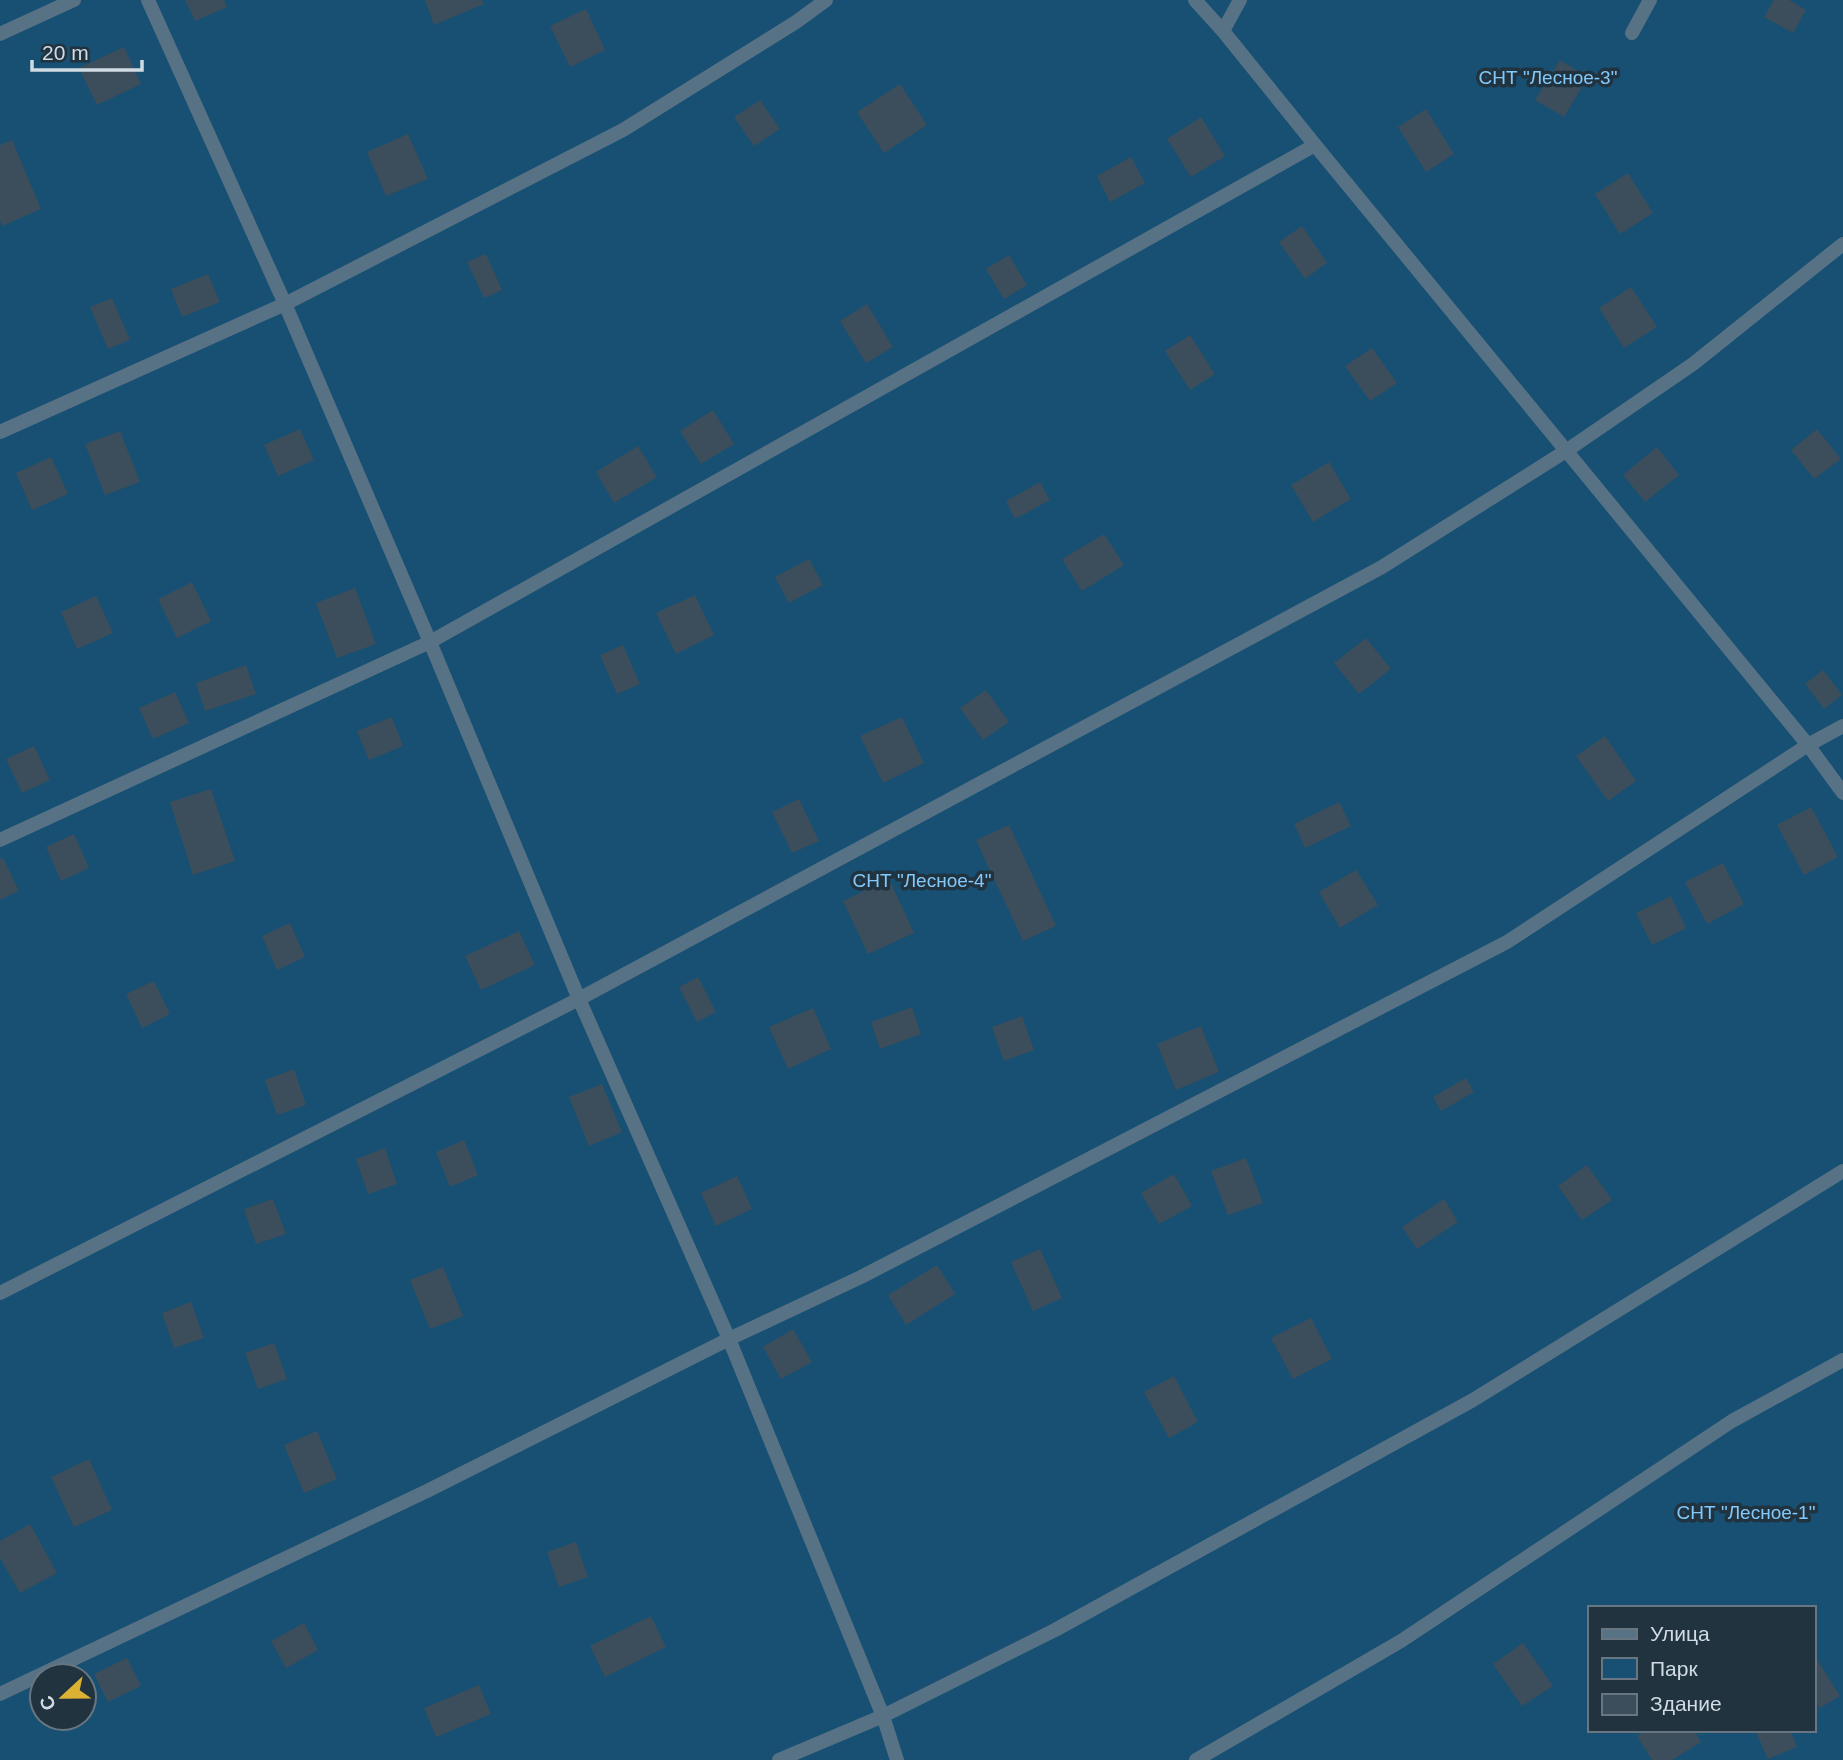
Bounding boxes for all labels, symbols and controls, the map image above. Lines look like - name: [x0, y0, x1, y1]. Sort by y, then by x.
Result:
- scale bar: [32, 28, 142, 72]
- text: 20 m: [42, 41, 89, 64]
- park label: СНТ "Лесное-3": [1479, 67, 1617, 88]
- park label: СНТ "Лесное-4": [853, 870, 991, 891]
- park label: СНТ "Лесное-1": [1677, 1502, 1815, 1523]
- legend: [1588, 1606, 1815, 1732]
- text: Улица: [1650, 1622, 1710, 1645]
- text: Парк: [1650, 1657, 1698, 1680]
- north arrow: [28, 1662, 98, 1732]
- text: Здание: [1650, 1692, 1722, 1715]
- text: С: [35, 1693, 60, 1713]

